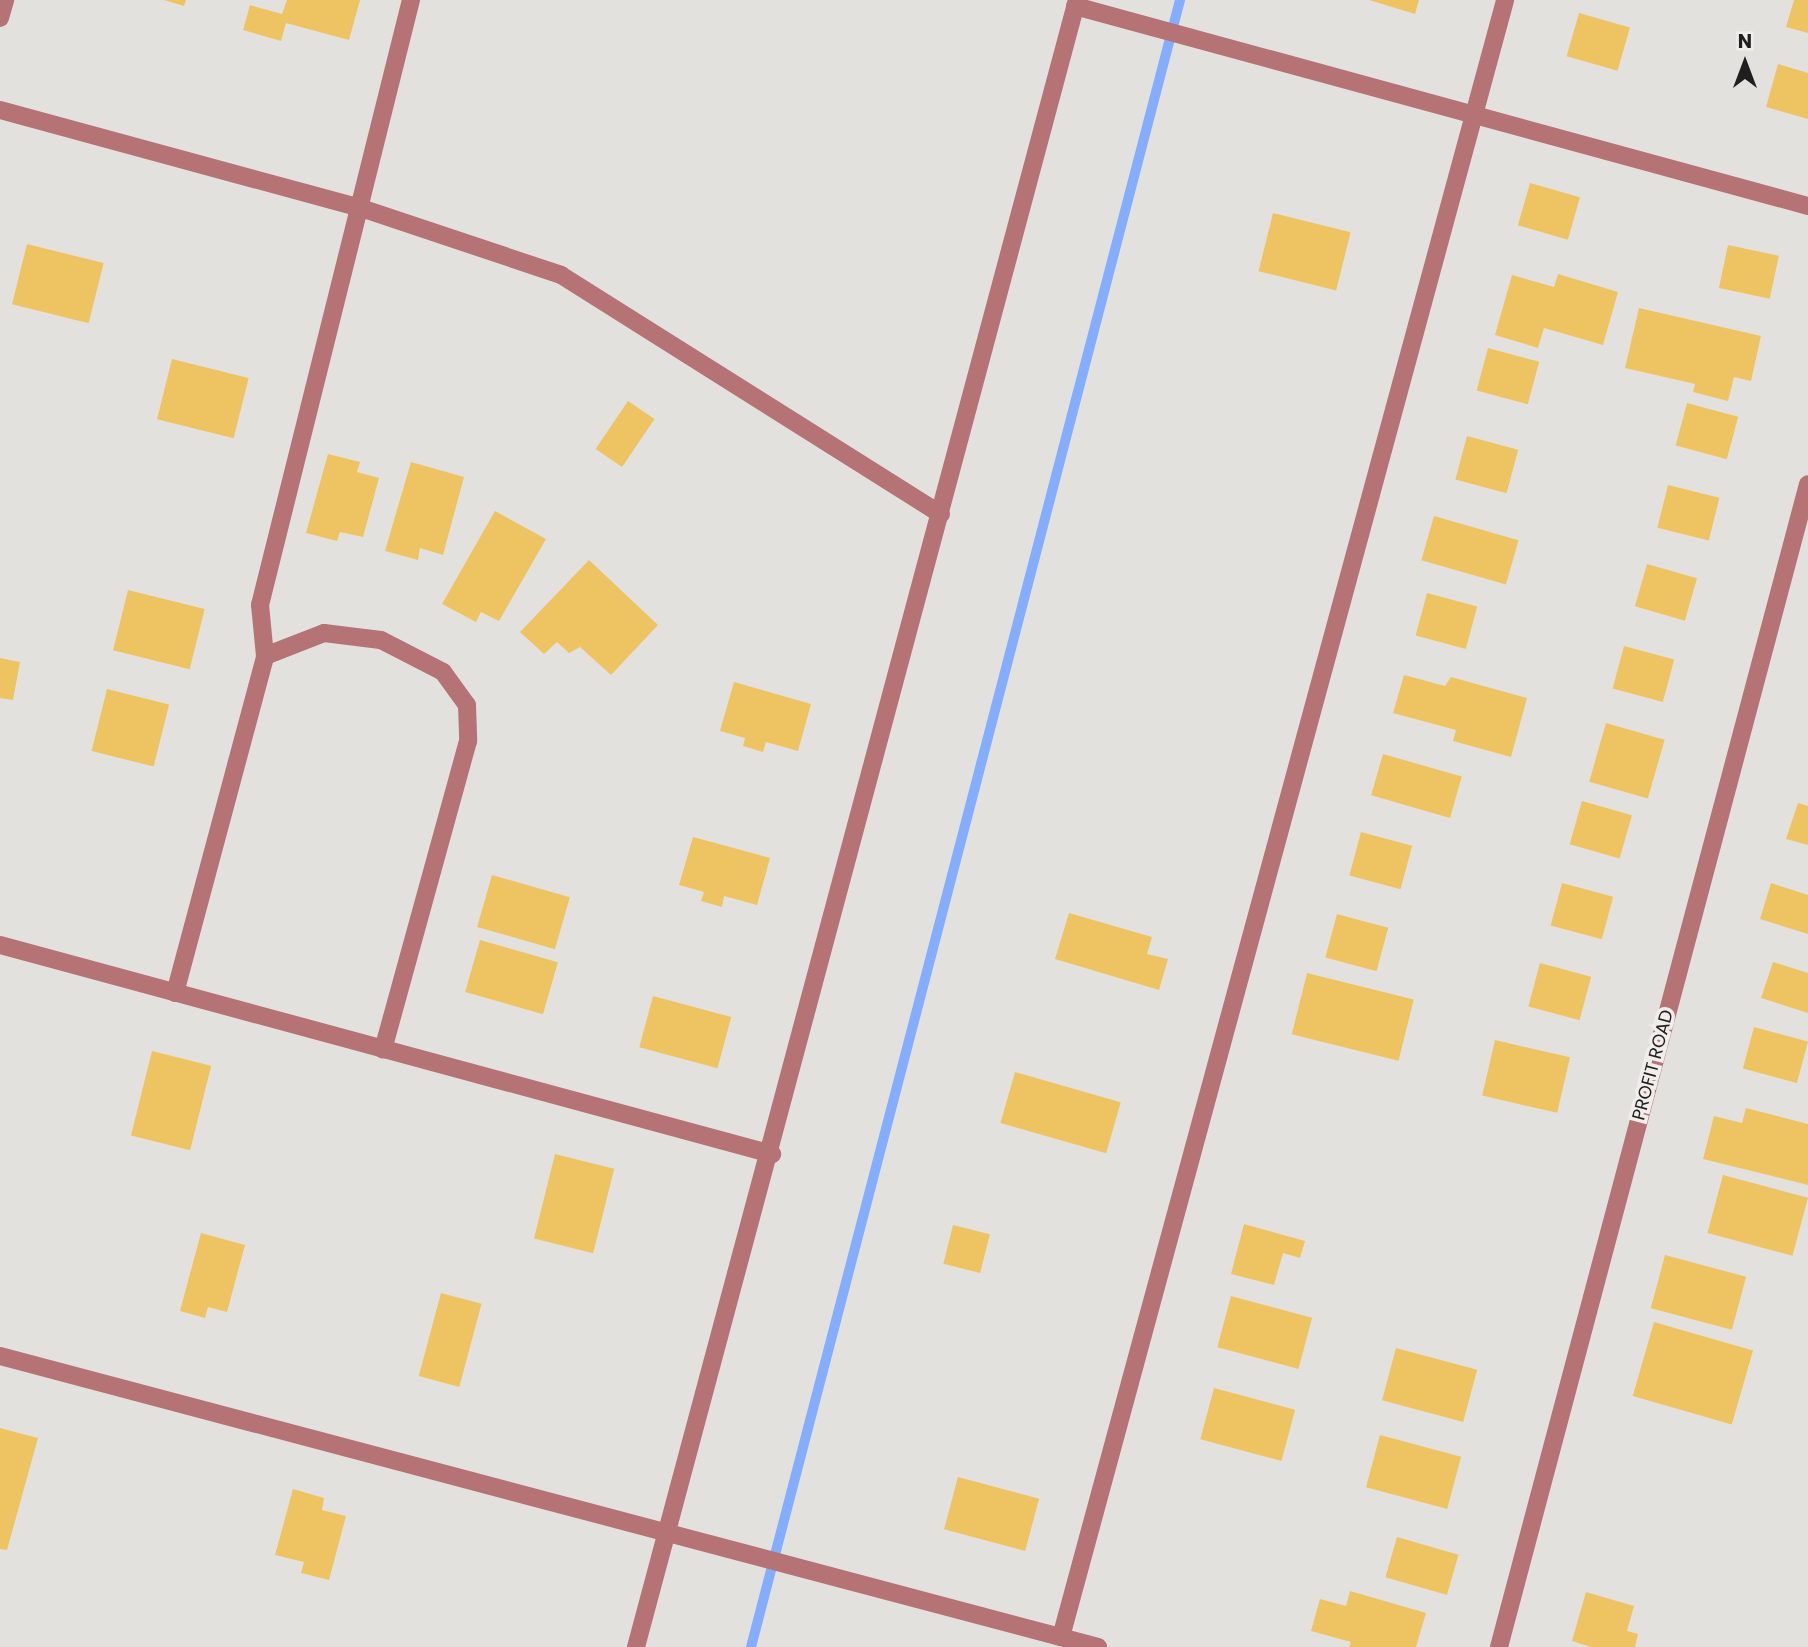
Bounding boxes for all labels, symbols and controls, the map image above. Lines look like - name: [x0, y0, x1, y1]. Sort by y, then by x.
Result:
- north arrow: [1710, 28, 1780, 98]
- text: N: [1738, 28, 1752, 55]
- street label: PROFIT ROAD: [1628, 1007, 1678, 1123]

